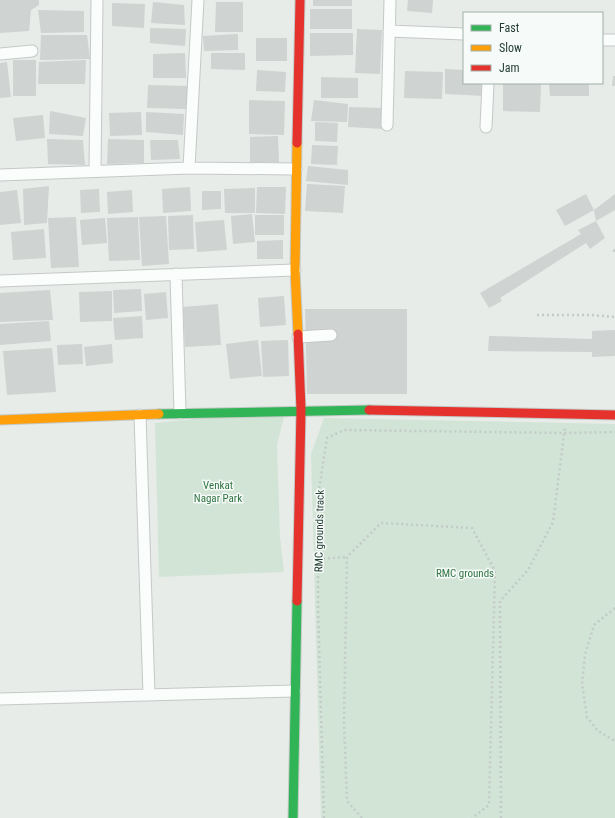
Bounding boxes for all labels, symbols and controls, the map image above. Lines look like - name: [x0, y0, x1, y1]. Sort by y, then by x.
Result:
- legend: [463, 12, 603, 84]
- text: Fast: [499, 21, 520, 35]
- text: Slow: [499, 41, 522, 55]
- text: Jam: [499, 61, 520, 75]
- park label: Venkat Nagar Park: [194, 479, 242, 505]
- street label: RMC grounds track: [312, 490, 327, 572]
- park label: RMC grounds: [436, 567, 494, 580]

